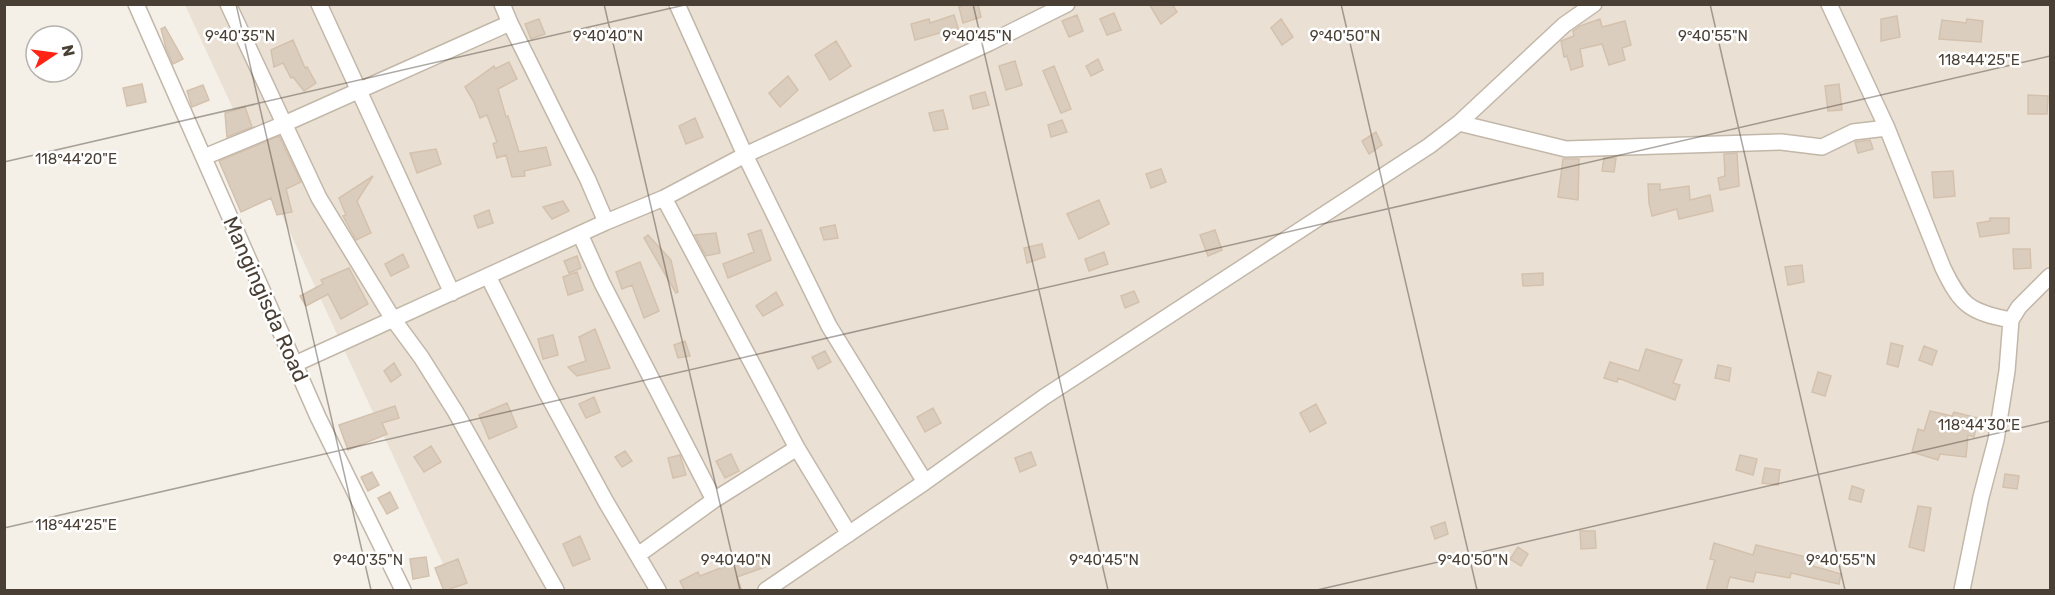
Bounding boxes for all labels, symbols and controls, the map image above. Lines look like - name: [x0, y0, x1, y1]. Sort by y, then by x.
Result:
- north arrow: [24, 24, 84, 84]
- text: 9°40'35"N: [205, 27, 275, 45]
- text: 9°40'40"N: [573, 27, 643, 45]
- text: 9°40'45"N: [942, 27, 1012, 45]
- text: 9°40'50"N: [1310, 27, 1380, 45]
- text: 9°40'55"N: [1678, 27, 1748, 45]
- text: N: [58, 43, 79, 58]
- text: 118°44'25"E: [1938, 51, 2020, 69]
- text: 118°44'20"E: [35, 150, 117, 168]
- street label: Mangingisda Road: [218, 212, 314, 386]
- text: 118°44'30"E: [1938, 416, 2020, 434]
- text: 118°44'25"E: [35, 516, 117, 534]
- text: 9°40'35"N: [333, 551, 403, 569]
- text: 9°40'40"N: [701, 551, 771, 569]
- text: 9°40'45"N: [1069, 551, 1139, 569]
- text: 9°40'50"N: [1438, 551, 1508, 569]
- text: 9°40'55"N: [1806, 551, 1876, 569]

